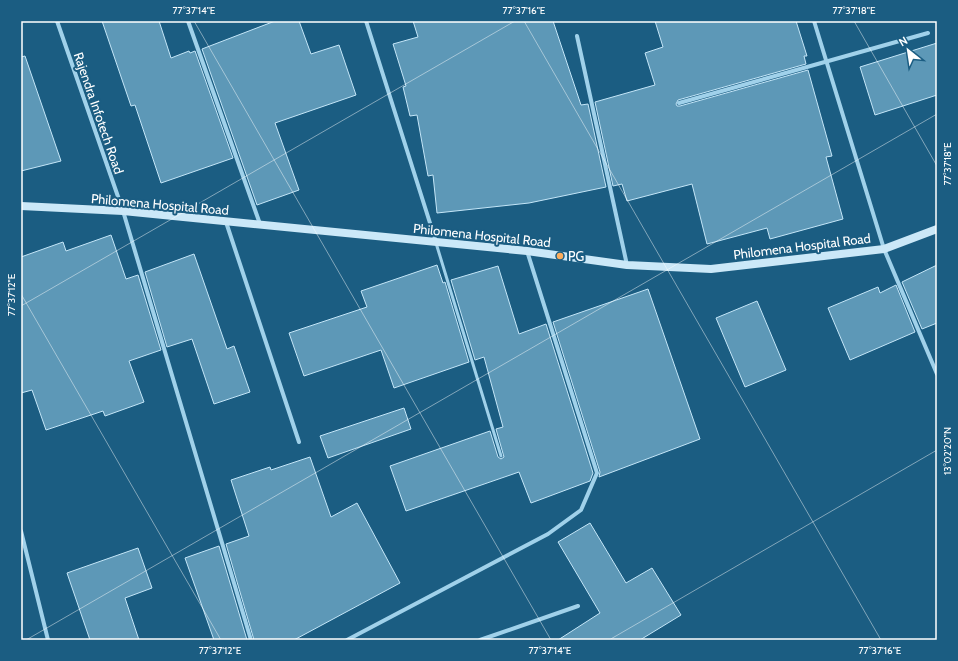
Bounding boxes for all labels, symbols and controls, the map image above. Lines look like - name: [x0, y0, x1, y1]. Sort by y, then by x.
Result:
- text: 77°37'14"E: [173, 4, 216, 17]
- text: 77°37'16"E: [503, 4, 546, 17]
- text: 77°37'18"E: [832, 4, 876, 17]
- north arrow: [888, 30, 928, 70]
- text: N: [896, 33, 910, 49]
- street label: Rajendra Infotech Road: [70, 50, 127, 176]
- text: 77°37'18"E: [941, 142, 954, 186]
- street label: Philomena Hospital Road: [90, 190, 230, 218]
- street label: Philomena Hospital Road: [412, 220, 552, 250]
- street label: Philomena Hospital Road: [732, 230, 872, 262]
- place label: PG: [568, 248, 584, 264]
- marker: PG: [555, 251, 565, 261]
- text: 77°37'12"E: [5, 273, 18, 316]
- text: 13°02'20"N: [941, 427, 954, 475]
- text: 77°37'12"E: [199, 644, 242, 657]
- text: 77°37'14"E: [529, 644, 572, 657]
- text: 77°37'16"E: [859, 644, 902, 657]

